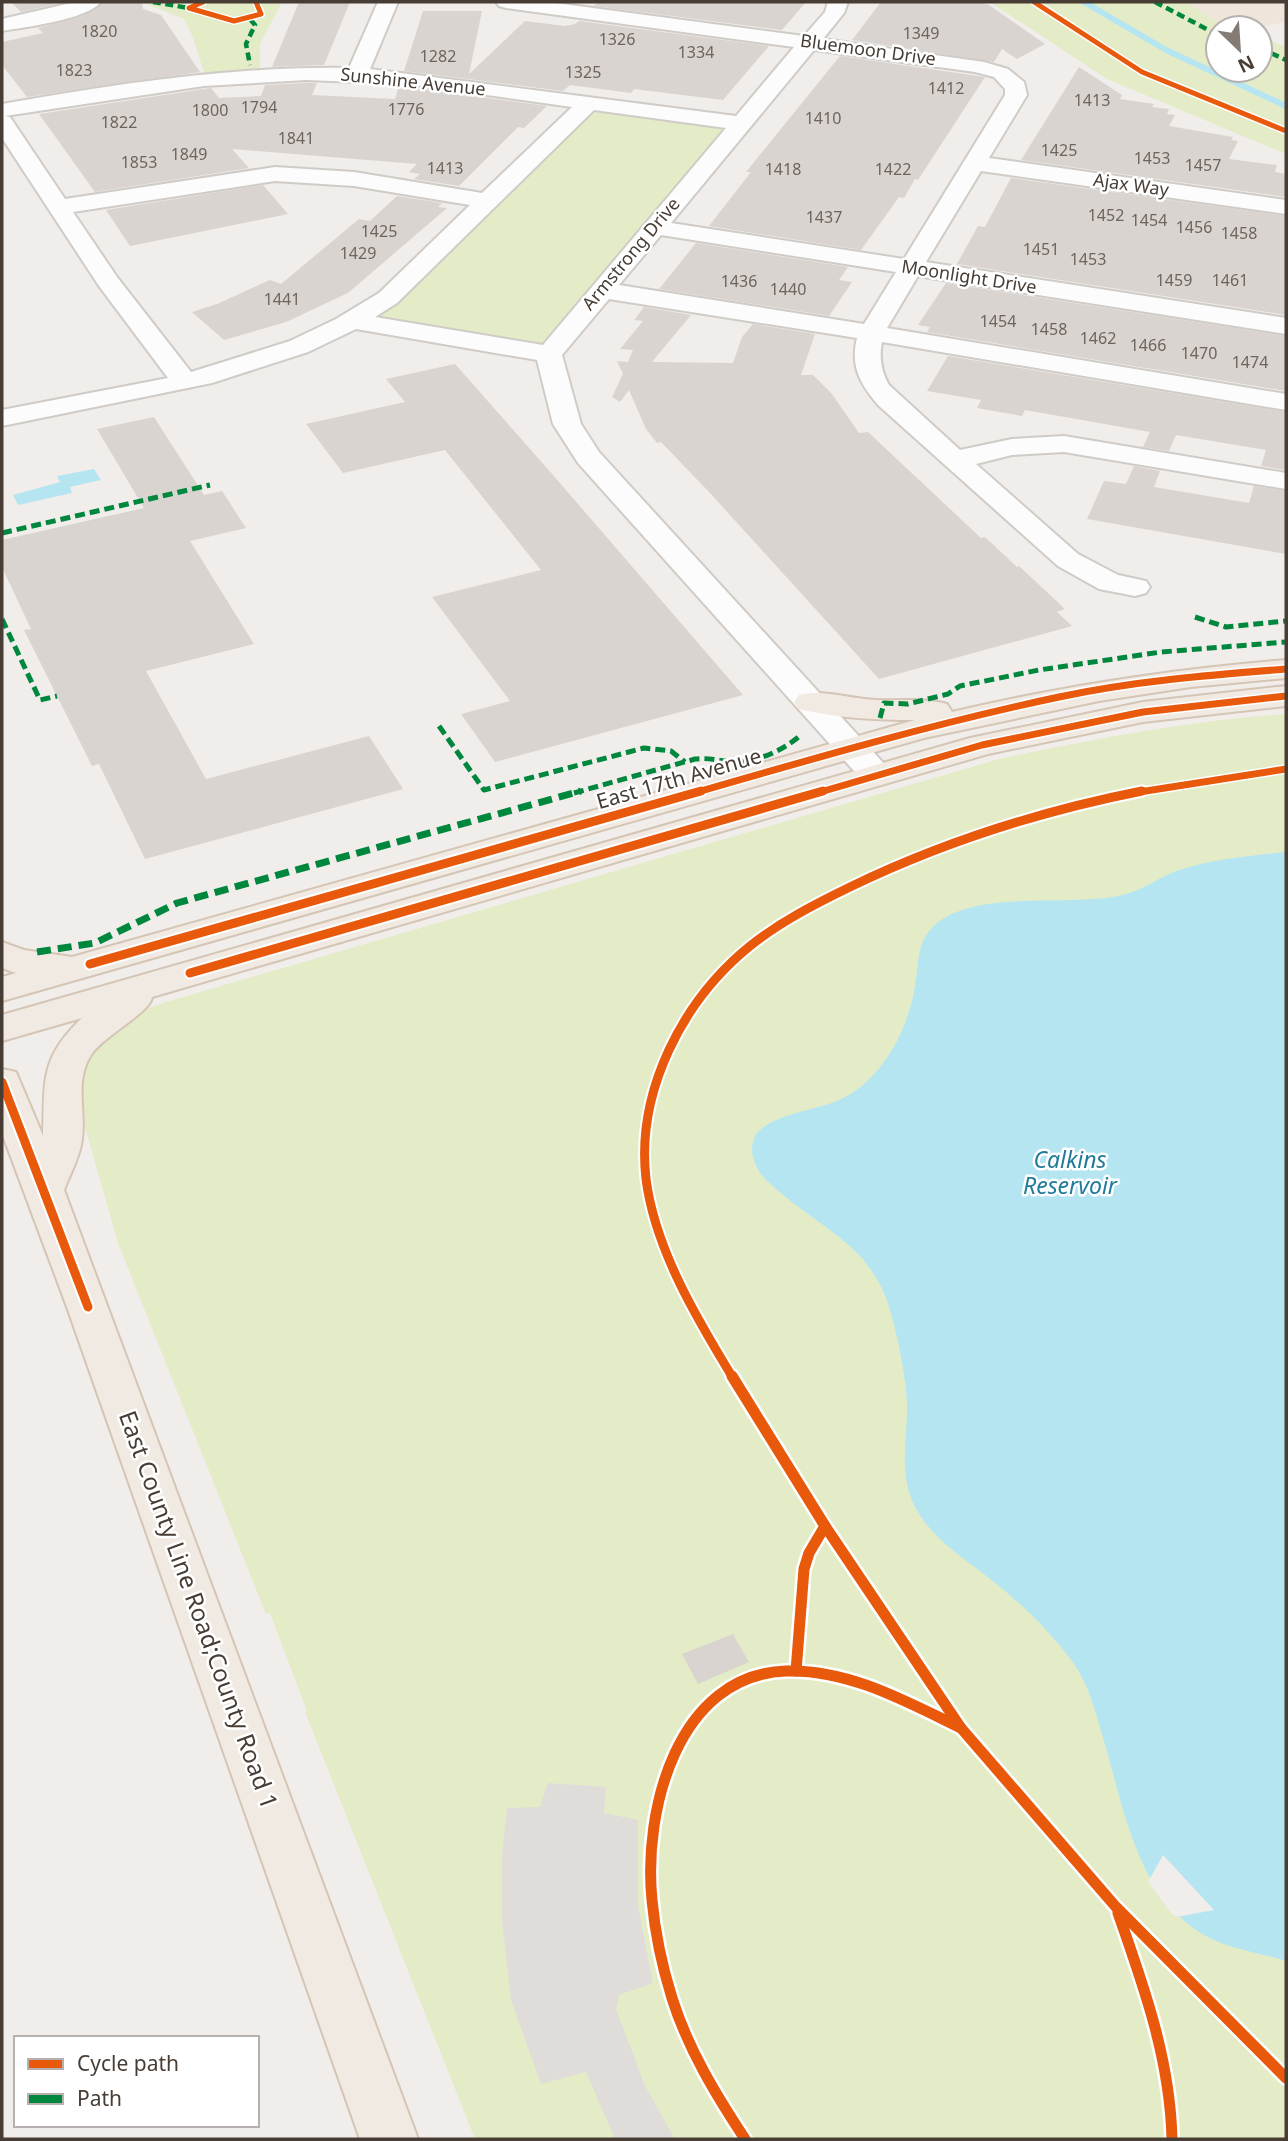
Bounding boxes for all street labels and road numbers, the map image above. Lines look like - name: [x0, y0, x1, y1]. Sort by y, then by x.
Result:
- street label: Bluemoon Drive: [799, 28, 937, 70]
- street label: Sunshine Avenue: [339, 61, 487, 101]
- street label: Ajax Way: [1092, 167, 1171, 201]
- street label: Armstrong Drive: [576, 192, 685, 315]
- street label: Moonlight Drive: [900, 253, 1038, 299]
- street label: East 17th Avenue: [593, 741, 764, 815]
- street label: East County Line Road;County Road 1: [112, 1406, 287, 1813]

